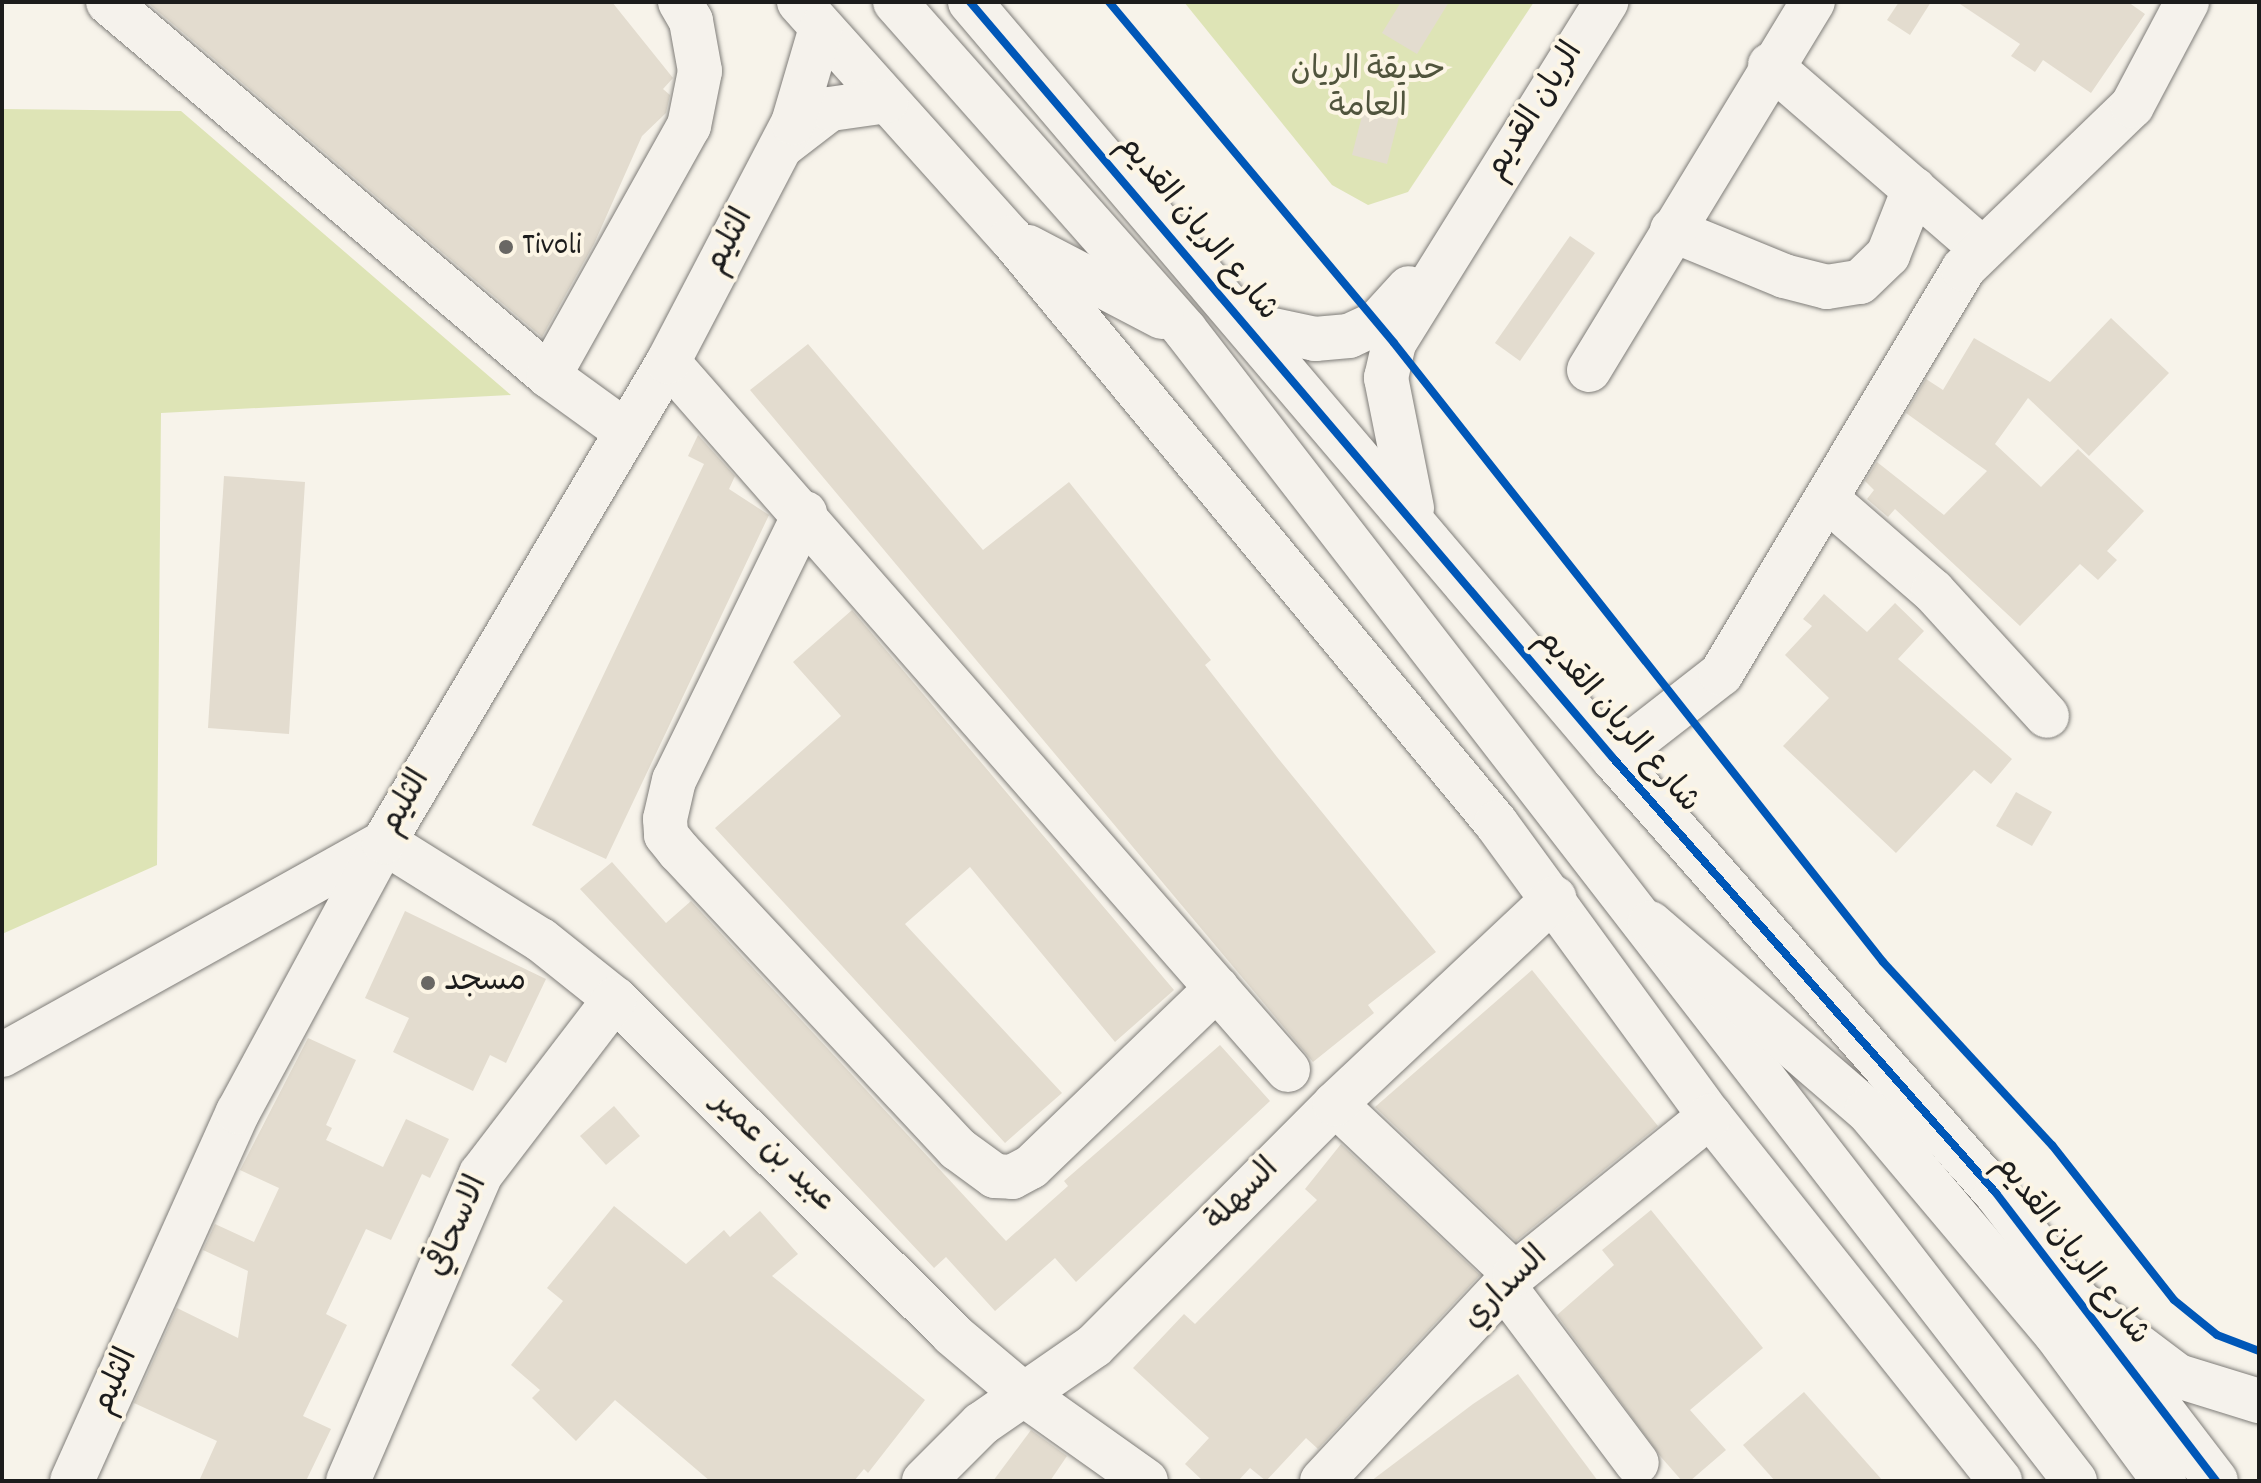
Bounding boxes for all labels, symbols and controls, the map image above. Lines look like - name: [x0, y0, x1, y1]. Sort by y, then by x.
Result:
- street label: الريان القديم: [1479, 36, 1593, 188]
- park label: حديقة الريان العامة: [1291, 54, 1445, 129]
- street label: شارع الريان القديم: [1107, 128, 1285, 330]
- street label: الثليم: [698, 203, 764, 281]
- place label: Tivoli: [522, 228, 582, 266]
- marker: Tivoli: [497, 238, 515, 256]
- street label: شارع الريان القديم: [1526, 622, 1706, 822]
- street label: الثليم: [373, 764, 441, 842]
- place label: مسجد: [444, 964, 526, 1002]
- marker: مسجد: [419, 974, 437, 992]
- street label: عبيد بن عمير: [702, 1084, 842, 1222]
- street label: شارع الريان القديم: [1984, 1148, 2156, 1354]
- street label: السهلة: [1199, 1151, 1289, 1241]
- street label: الاسحاقي: [420, 1171, 498, 1283]
- street label: السداري: [1456, 1239, 1558, 1339]
- street label: الثليم: [86, 1343, 148, 1421]

